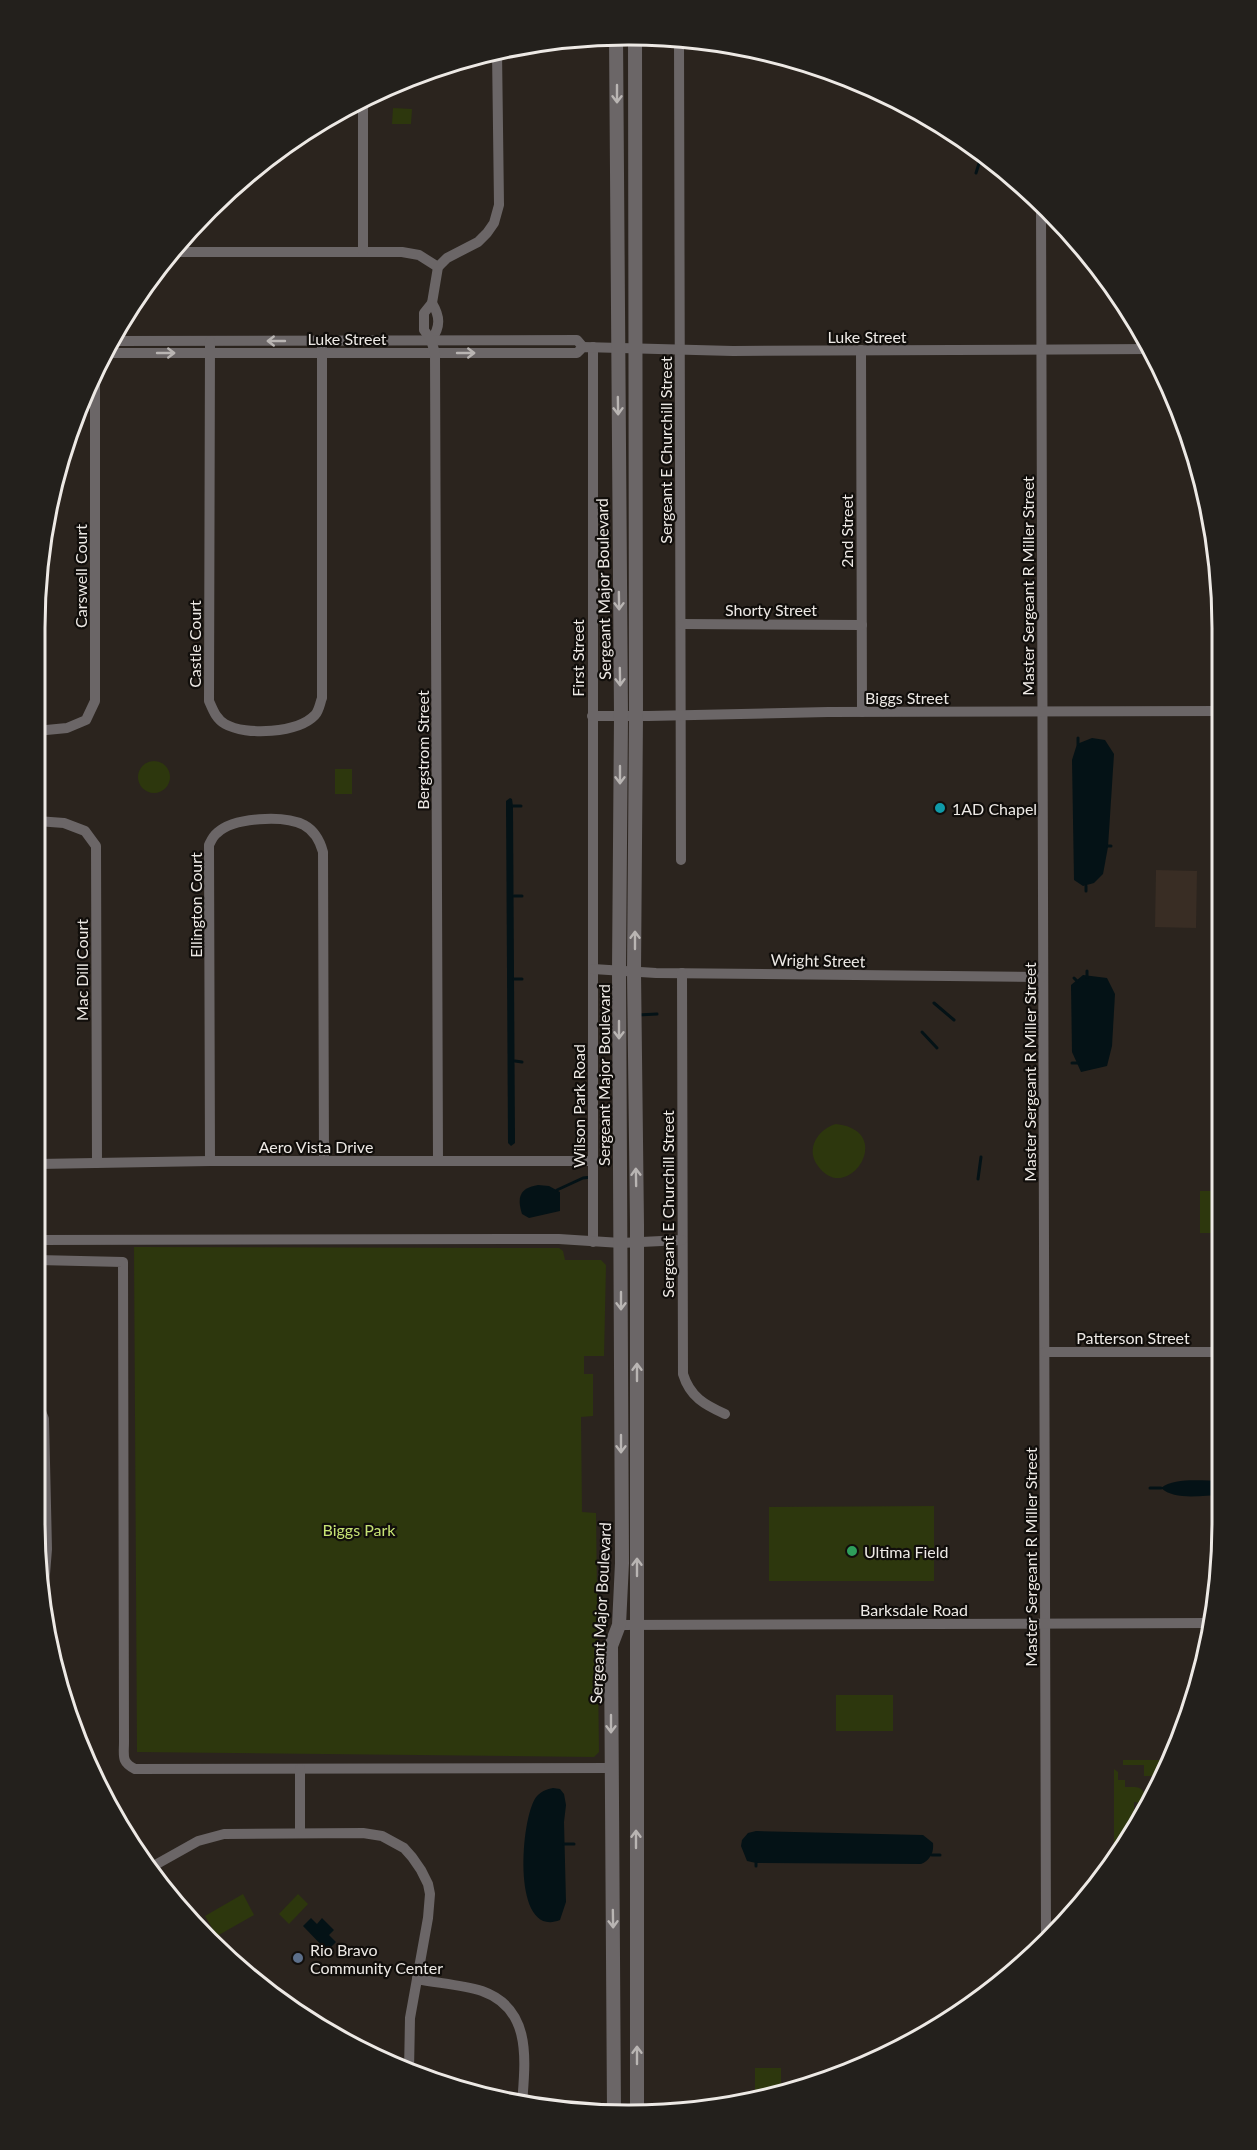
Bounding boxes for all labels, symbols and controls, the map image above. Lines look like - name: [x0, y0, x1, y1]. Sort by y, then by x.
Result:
- one-way arrow: [611, 84, 623, 104]
- street label: Luke Street: [827, 327, 907, 346]
- street label: Luke Street: [307, 329, 387, 348]
- one-way arrow: [266, 335, 286, 347]
- one-way arrow: [156, 347, 176, 359]
- one-way arrow: [456, 347, 476, 359]
- street label: Sergeant E Churchill Street: [656, 356, 675, 544]
- one-way arrow: [612, 395, 624, 415]
- street label: Master Sergeant R Miller Street: [1018, 476, 1037, 696]
- street label: 2nd Street: [837, 494, 856, 568]
- street label: Sergeant Major Boulevard: [592, 498, 614, 680]
- street label: Carswell Court: [71, 524, 90, 628]
- one-way arrow: [614, 590, 625, 610]
- street label: Castle Court: [185, 600, 204, 688]
- street label: Shorty Street: [725, 600, 817, 619]
- street label: First Street: [568, 619, 587, 697]
- one-way arrow: [614, 666, 626, 686]
- street label: Biggs Street: [865, 688, 949, 707]
- street label: Bergstrom Street: [413, 690, 432, 810]
- one-way arrow: [614, 764, 626, 784]
- place label: 1AD Chapel: [952, 799, 1037, 818]
- marker: 1AD Chapel: [933, 801, 947, 815]
- street label: Ellington Court: [186, 852, 205, 958]
- street label: Mac Dill Court: [72, 919, 91, 1021]
- one-way arrow: [629, 930, 640, 950]
- street label: Wright Street: [771, 950, 866, 970]
- street label: Master Sergeant R Miller Street: [1020, 962, 1039, 1182]
- street label: Sergeant Major Boulevard: [594, 984, 613, 1166]
- one-way arrow: [613, 1019, 625, 1039]
- street label: Wilson Park Road: [569, 1044, 588, 1168]
- street label: Sergeant E Churchill Street: [658, 1110, 677, 1298]
- street label: Aero Vista Drive: [259, 1137, 373, 1156]
- one-way arrow: [630, 1167, 642, 1187]
- one-way arrow: [615, 1291, 627, 1311]
- street label: Patterson Street: [1076, 1328, 1190, 1347]
- one-way arrow: [631, 1362, 643, 1382]
- one-way arrow: [615, 1433, 627, 1453]
- street label: Master Sergeant R Miller Street: [1021, 1447, 1040, 1667]
- park label: Biggs Park: [323, 1520, 396, 1539]
- street label: Sergeant Major Boulevard: [586, 1522, 614, 1704]
- place label: Ultima Field: [864, 1542, 949, 1561]
- marker: Ultima Field: [845, 1544, 859, 1558]
- one-way arrow: [631, 1557, 643, 1577]
- street label: Barksdale Road: [860, 1600, 968, 1619]
- one-way arrow: [605, 1714, 617, 1734]
- one-way arrow: [630, 1829, 642, 1849]
- one-way arrow: [607, 1909, 619, 1929]
- place label: Rio Bravo Community Center: [310, 1940, 443, 1977]
- marker: Rio Bravo Community Center: [291, 1951, 305, 1965]
- one-way arrow: [631, 2045, 643, 2065]

